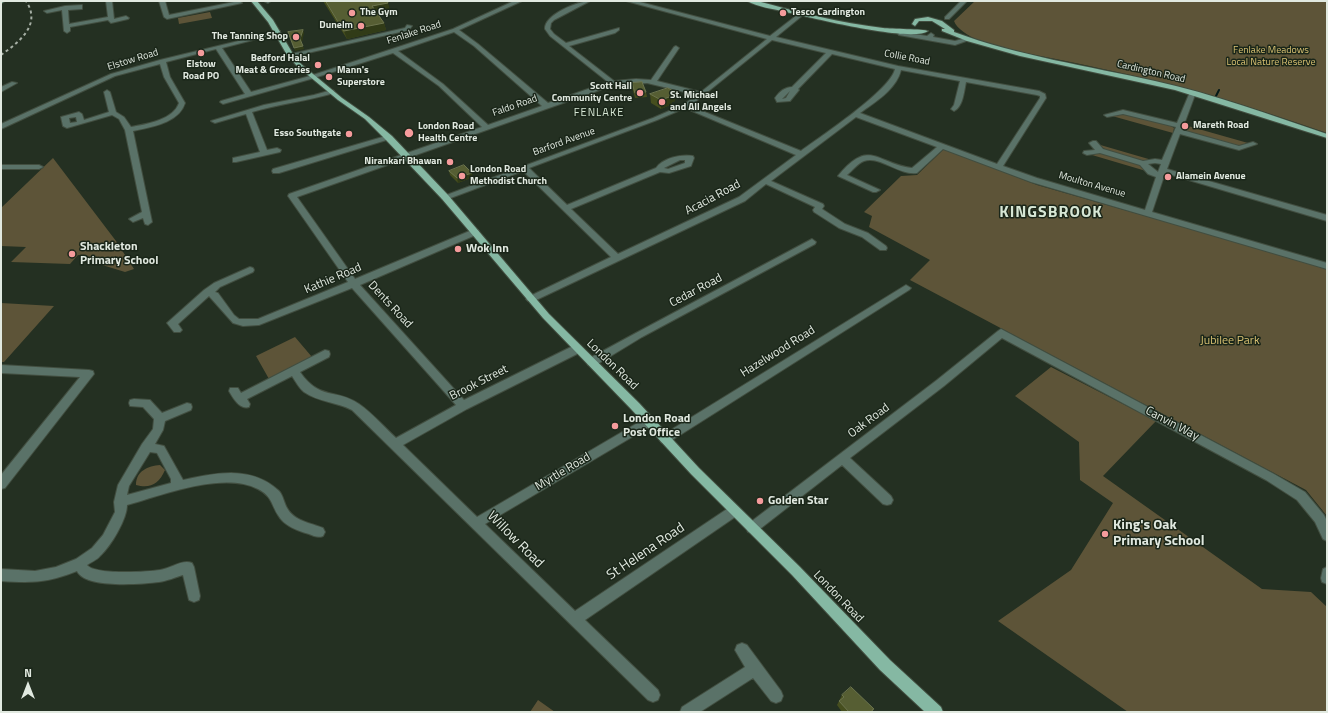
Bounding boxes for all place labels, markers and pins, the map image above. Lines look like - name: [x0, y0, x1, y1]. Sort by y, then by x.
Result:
- place label: The Gym: [360, 7, 398, 19]
- place label: Tesco Cardington: [791, 7, 865, 19]
- marker: The Gym: [347, 8, 357, 18]
- marker: Tesco Cardington: [778, 8, 788, 18]
- place label: Dunelm: [319, 20, 353, 32]
- marker: Dunelm: [356, 21, 366, 31]
- place label: The Tanning Shop: [212, 31, 288, 43]
- marker: The Tanning Shop: [291, 32, 301, 42]
- marker: Elstow Road PO: [196, 48, 206, 58]
- place label: Bedford Halal Meat & Groceries: [235, 53, 310, 76]
- place label: Elstow Road PO: [183, 59, 219, 82]
- marker: Bedford Halal Meat & Groceries: [313, 60, 323, 70]
- place label: Mann's Superstore: [337, 65, 385, 88]
- marker: Mann's Superstore: [324, 72, 334, 82]
- place label: Scott Hall Community Centre: [552, 81, 632, 104]
- marker: Scott Hall Community Centre: [635, 88, 645, 98]
- place label: St. Michael and All Angels: [670, 90, 731, 114]
- marker: St. Michael and All Angels: [657, 97, 667, 107]
- place label: Mareth Road: [1193, 120, 1249, 132]
- place label: London Road Health Centre: [418, 121, 477, 144]
- marker: Mareth Road: [1180, 121, 1190, 131]
- marker: London Road Health Centre: [403, 127, 415, 139]
- place label: Esso Southgate: [274, 128, 341, 140]
- marker: Esso Southgate: [344, 129, 354, 139]
- place label: Nirankari Bhawan: [364, 156, 442, 168]
- marker: Nirankari Bhawan: [445, 157, 455, 167]
- place label: London Road Methodist Church: [470, 164, 547, 188]
- marker: London Road Methodist Church: [457, 171, 467, 181]
- place label: Alamein Avenue: [1176, 171, 1246, 183]
- marker: Alamein Avenue: [1163, 172, 1173, 182]
- place label: Shackleton Primary School: [80, 240, 158, 268]
- place label: Wok Inn: [466, 242, 509, 256]
- marker: Wok Inn: [453, 244, 463, 254]
- marker: Shackleton Primary School: [67, 249, 77, 259]
- place label: London Road Post Office: [623, 412, 690, 440]
- marker: London Road Post Office: [610, 421, 620, 431]
- place label: Golden Star: [768, 494, 828, 508]
- marker: Golden Star: [755, 496, 765, 506]
- place label: King's Oak Primary School: [1113, 518, 1205, 550]
- marker: King's Oak Primary School: [1100, 529, 1110, 539]

